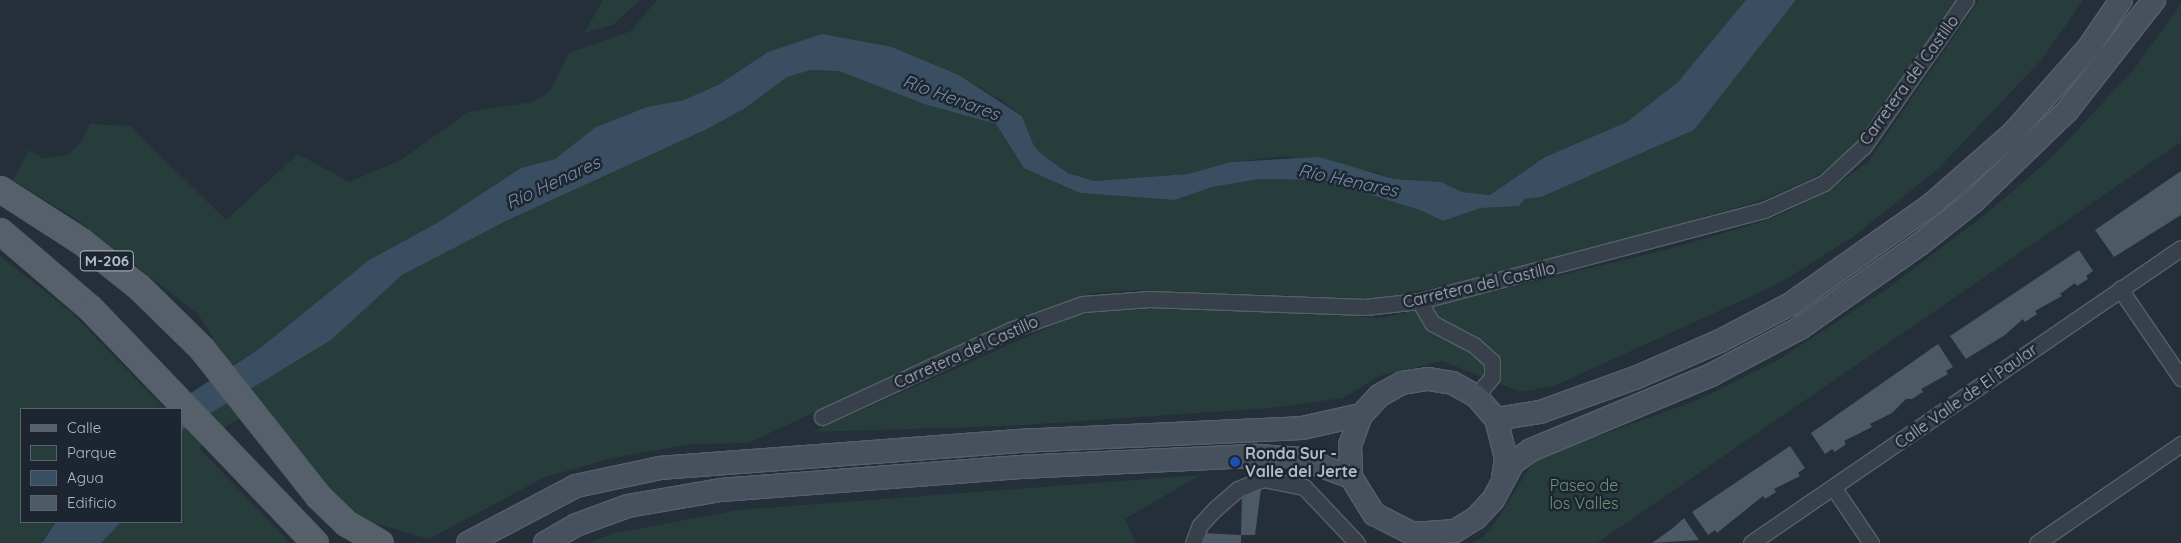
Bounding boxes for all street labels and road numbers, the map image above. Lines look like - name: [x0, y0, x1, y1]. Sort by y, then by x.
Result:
- street label: Carretera del Castillo: [1855, 11, 1963, 149]
- road number: M-206: [80, 248, 134, 274]
- street label: Carretera del Castillo: [1401, 258, 1557, 312]
- street label: Carretera del Castillo: [891, 312, 1041, 392]
- street label: Calle Valle de El Paular: [1891, 340, 2041, 452]

